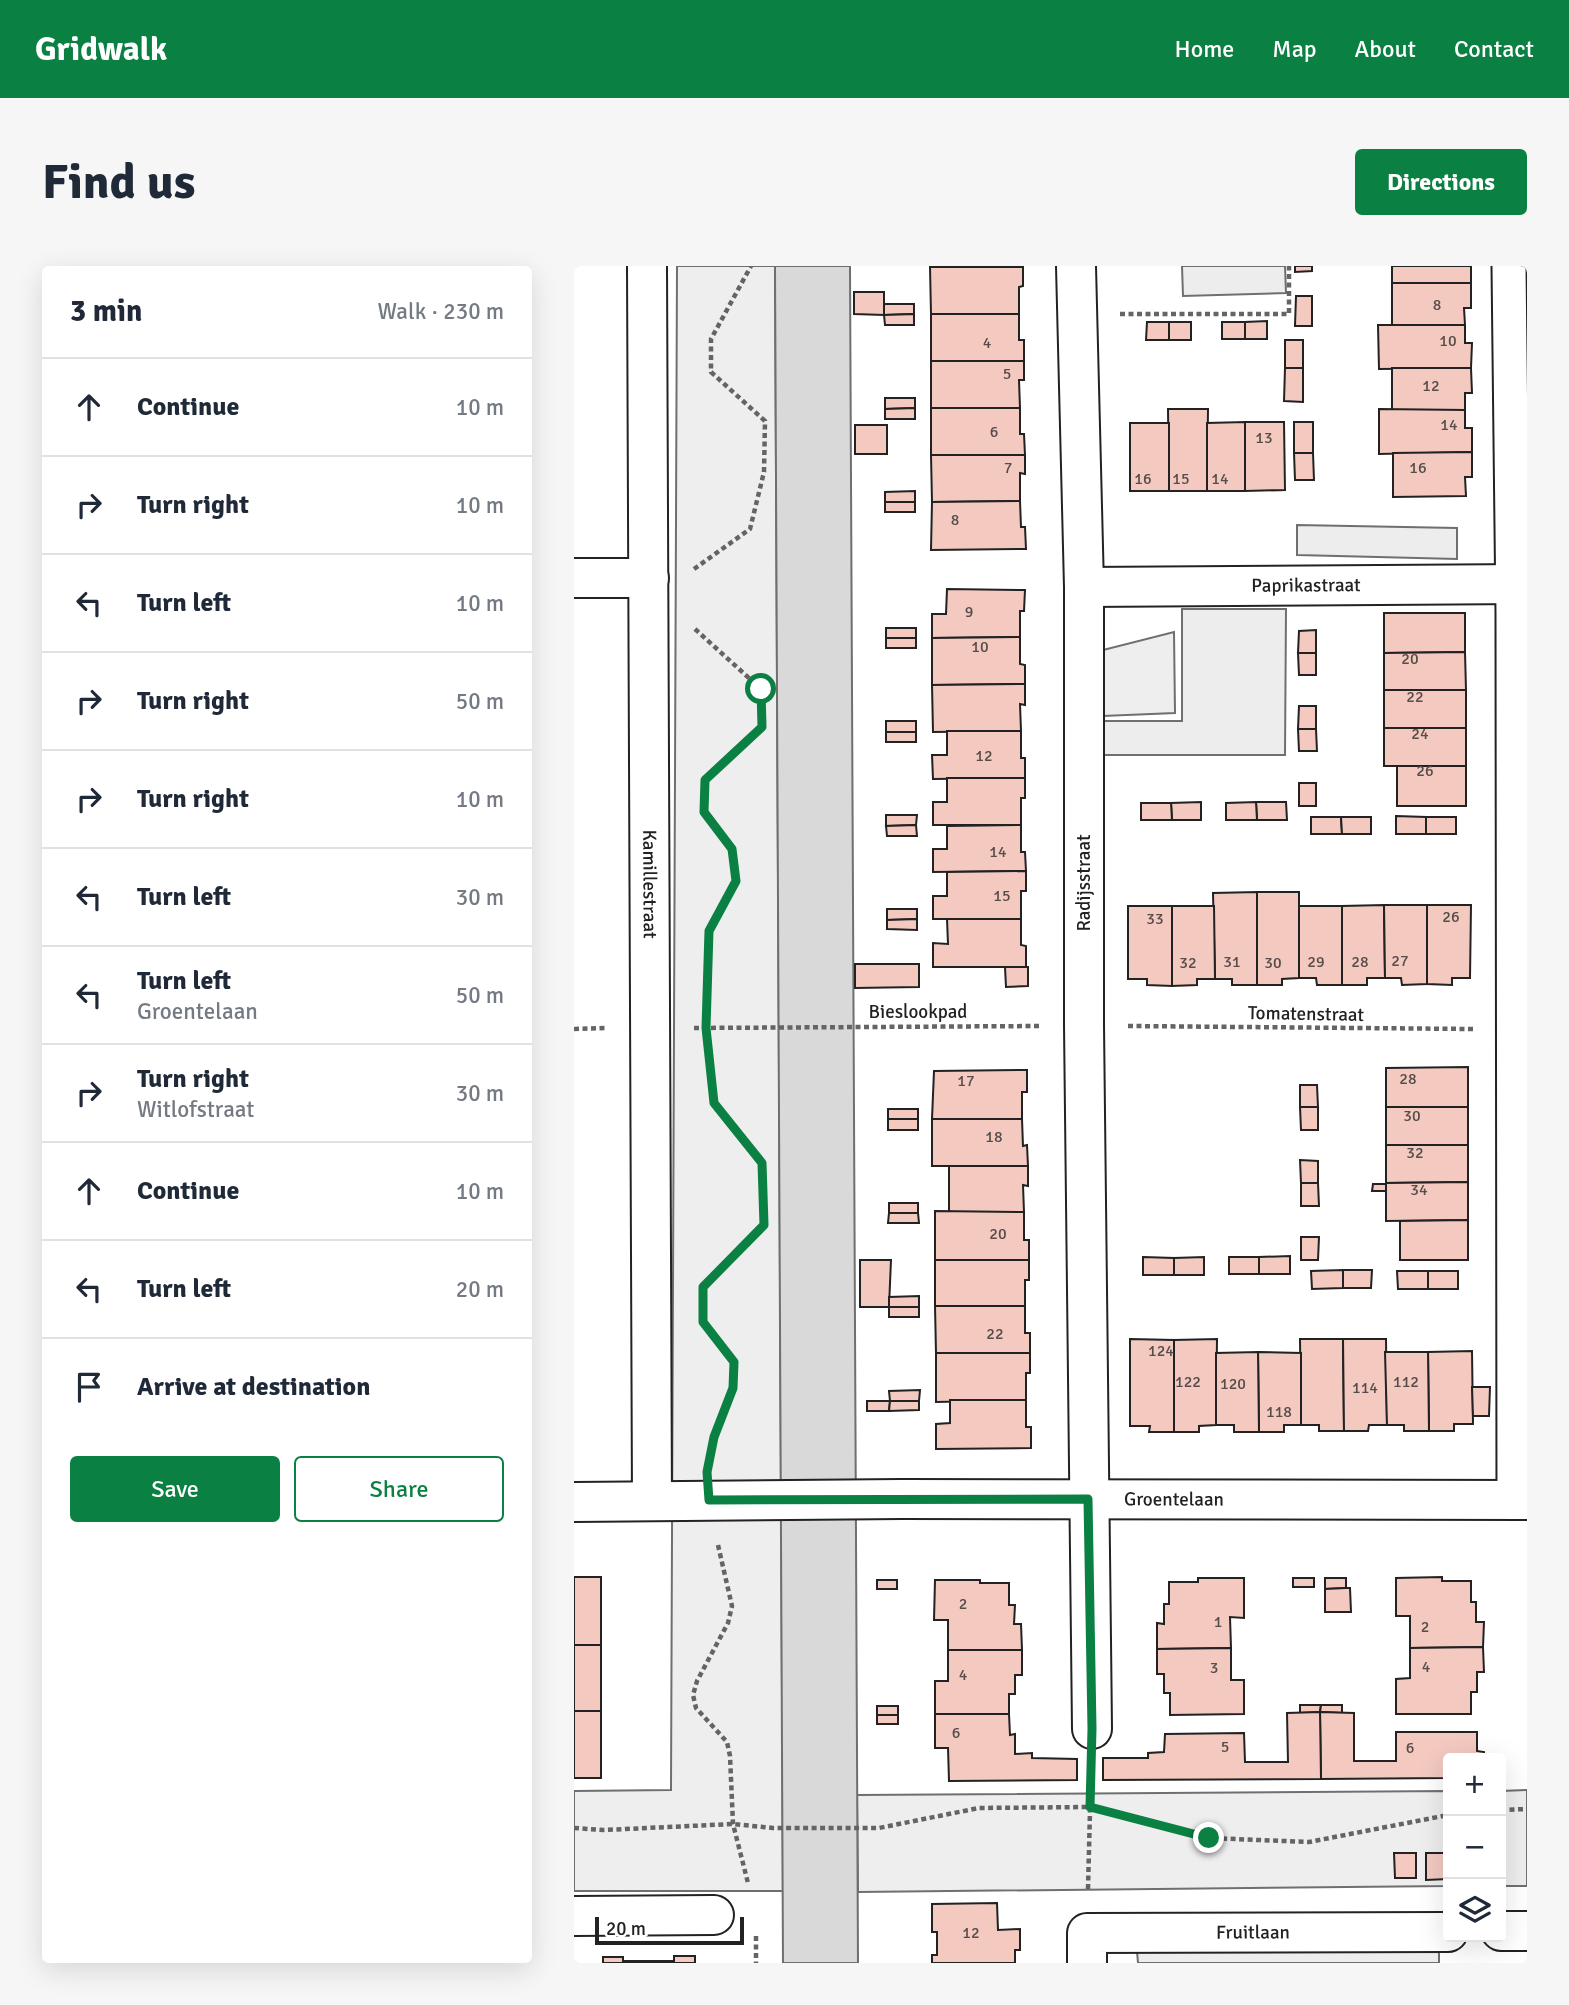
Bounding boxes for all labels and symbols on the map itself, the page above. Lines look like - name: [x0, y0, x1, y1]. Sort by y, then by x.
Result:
- house number: 8: [1433, 295, 1441, 315]
- house number: 10: [1439, 331, 1457, 351]
- house number: 4: [983, 333, 992, 353]
- house number: 5: [1003, 364, 1011, 384]
- house number: 12: [1422, 376, 1440, 396]
- house number: 14: [1440, 415, 1458, 435]
- house number: 6: [990, 422, 998, 442]
- house number: 13: [1255, 428, 1273, 448]
- house number: 7: [1004, 458, 1012, 478]
- house number: 16: [1409, 458, 1427, 478]
- house number: 16: [1134, 469, 1152, 489]
- house number: 15: [1172, 469, 1190, 489]
- house number: 14: [1211, 469, 1229, 489]
- house number: 8: [951, 510, 959, 530]
- street label: Paprikastraat: [1251, 573, 1361, 598]
- house number: 9: [965, 602, 973, 622]
- house number: 10: [971, 637, 989, 657]
- house number: 20: [1401, 649, 1419, 669]
- route start: [745, 673, 776, 704]
- house number: 22: [1406, 687, 1424, 707]
- house number: 24: [1411, 724, 1429, 744]
- house number: 12: [975, 746, 993, 766]
- house number: 26: [1416, 761, 1434, 781]
- street label: Kamillestraat: [637, 829, 662, 939]
- street label: Radijsstraat: [1072, 834, 1096, 932]
- house number: 14: [989, 842, 1007, 862]
- house number: 15: [993, 886, 1011, 906]
- house number: 26: [1442, 907, 1460, 927]
- house number: 33: [1146, 909, 1164, 929]
- house number: 27: [1391, 951, 1409, 971]
- house number: 31: [1223, 952, 1241, 972]
- house number: 29: [1307, 952, 1325, 972]
- house number: 28: [1351, 952, 1369, 972]
- house number: 32: [1179, 953, 1197, 973]
- house number: 30: [1264, 953, 1282, 973]
- street label: Bieslookpad: [869, 1000, 967, 1024]
- street label: Tomatenstraat: [1248, 1001, 1365, 1027]
- house number: 28: [1399, 1069, 1417, 1089]
- house number: 17: [957, 1071, 975, 1091]
- house number: 30: [1403, 1106, 1421, 1126]
- house number: 18: [985, 1127, 1003, 1147]
- house number: 32: [1406, 1143, 1424, 1163]
- house number: 34: [1410, 1180, 1428, 1200]
- house number: 20: [989, 1224, 1007, 1244]
- house number: 22: [986, 1324, 1004, 1344]
- house number: 124: [1148, 1341, 1174, 1361]
- house number: 122: [1175, 1372, 1201, 1392]
- house number: 112: [1393, 1372, 1419, 1392]
- house number: 120: [1220, 1374, 1246, 1394]
- house number: 114: [1352, 1378, 1378, 1398]
- house number: 118: [1266, 1402, 1292, 1422]
- street label: Groentelaan: [1124, 1487, 1224, 1512]
- house number: 2: [959, 1594, 967, 1614]
- house number: 1: [1214, 1612, 1222, 1632]
- house number: 2: [1421, 1617, 1429, 1637]
- house number: 4: [1422, 1657, 1431, 1677]
- house number: 3: [1210, 1658, 1218, 1678]
- house number: 4: [959, 1665, 968, 1685]
- house number: 6: [952, 1723, 960, 1743]
- house number: 5: [1221, 1737, 1229, 1757]
- house number: 6: [1406, 1738, 1414, 1758]
- route end: [1193, 1822, 1224, 1853]
- scale bar: [595, 1914, 744, 1946]
- street label: Fruitlaan: [1216, 1920, 1290, 1945]
- house number: 12: [962, 1923, 980, 1943]

